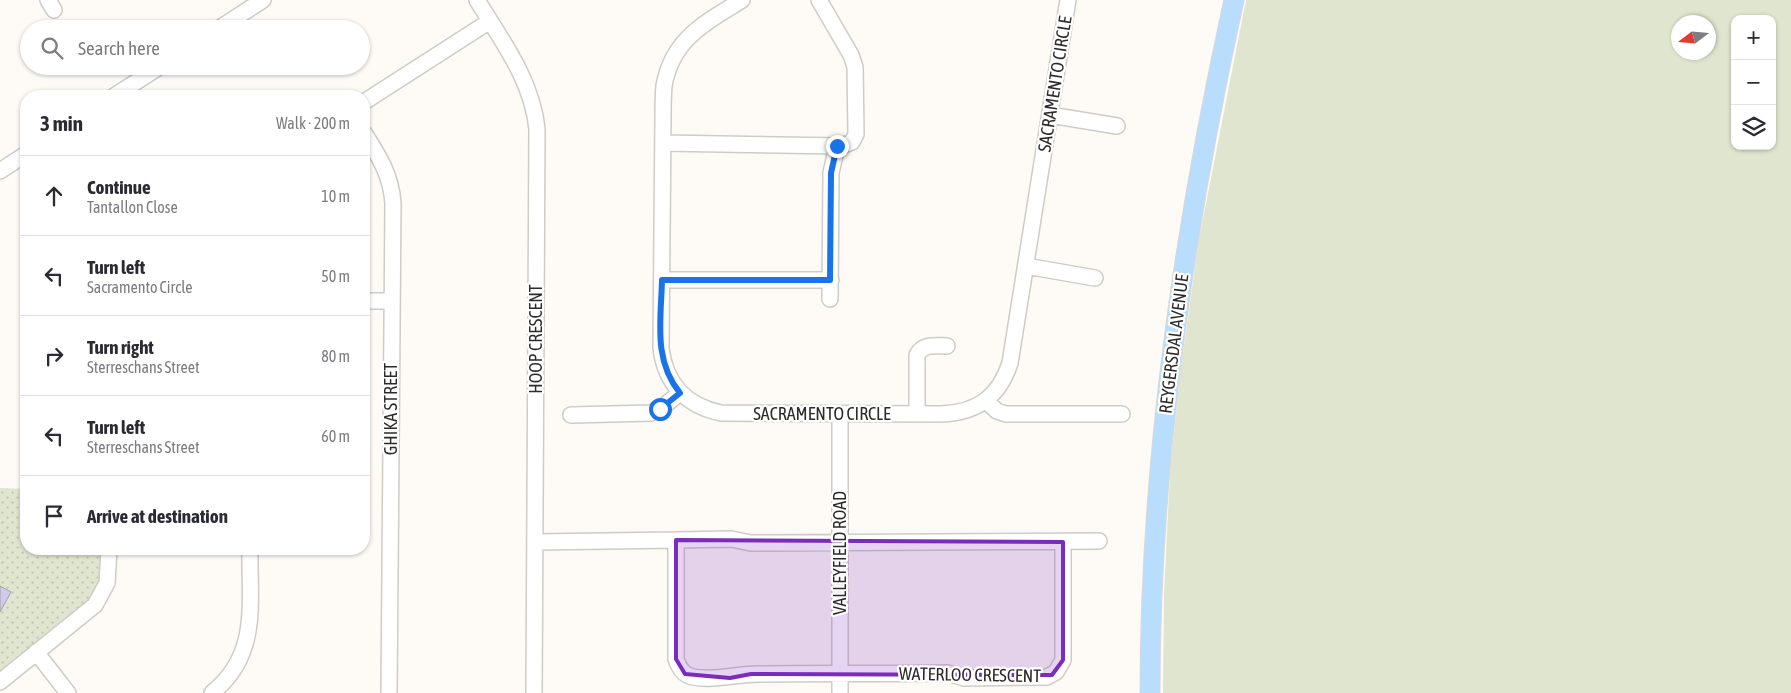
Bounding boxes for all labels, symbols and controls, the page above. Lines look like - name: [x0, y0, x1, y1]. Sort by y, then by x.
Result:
- street label: SACRAMENTO CIRCLE: [1033, 14, 1076, 153]
- north arrow: [1671, 15, 1716, 60]
- map controls: [1731, 15, 1776, 150]
- button: +: [1731, 15, 1776, 60]
- search box: [20, 20, 370, 75]
- icon: search: [38, 34, 66, 62]
- text: Search here: [78, 37, 160, 59]
- button: −: [1731, 60, 1776, 105]
- button: layers: [1731, 105, 1776, 150]
- text: 3 min: [40, 111, 83, 135]
- text: Walk · 200 m: [276, 114, 350, 132]
- route end: [826, 135, 849, 158]
- text: Continue: [87, 176, 151, 198]
- icon: ahead: [40, 182, 68, 210]
- text: 10 m: [321, 187, 350, 205]
- text: Tantallon Close: [87, 198, 178, 216]
- text: Turn left: [87, 256, 145, 278]
- icon: left: [40, 262, 68, 290]
- text: 50 m: [321, 267, 350, 285]
- street label: REYGERSDAL AVENUE: [1155, 273, 1193, 415]
- text: Sacramento Circle: [87, 278, 193, 296]
- street label: HOOP CRESCENT: [525, 284, 546, 394]
- text: Turn right: [87, 336, 154, 358]
- icon: right: [40, 342, 68, 370]
- text: 80 m: [321, 347, 350, 365]
- text: Sterreschans Street: [87, 358, 200, 376]
- street label: GHIKA STREET: [380, 363, 401, 455]
- route start: [649, 398, 672, 421]
- street label: SACRAMENTO CIRCLE: [753, 403, 891, 424]
- text: Turn left: [87, 416, 145, 438]
- icon: left: [40, 422, 68, 450]
- text: 60 m: [321, 427, 350, 445]
- text: Sterreschans Street: [87, 438, 200, 456]
- street label: VALLEYFIELD ROAD: [829, 491, 850, 615]
- icon: arrive: [40, 502, 68, 530]
- text: Arrive at destination: [87, 505, 228, 527]
- street label: WATERLOO CRESCENT: [899, 663, 1041, 686]

